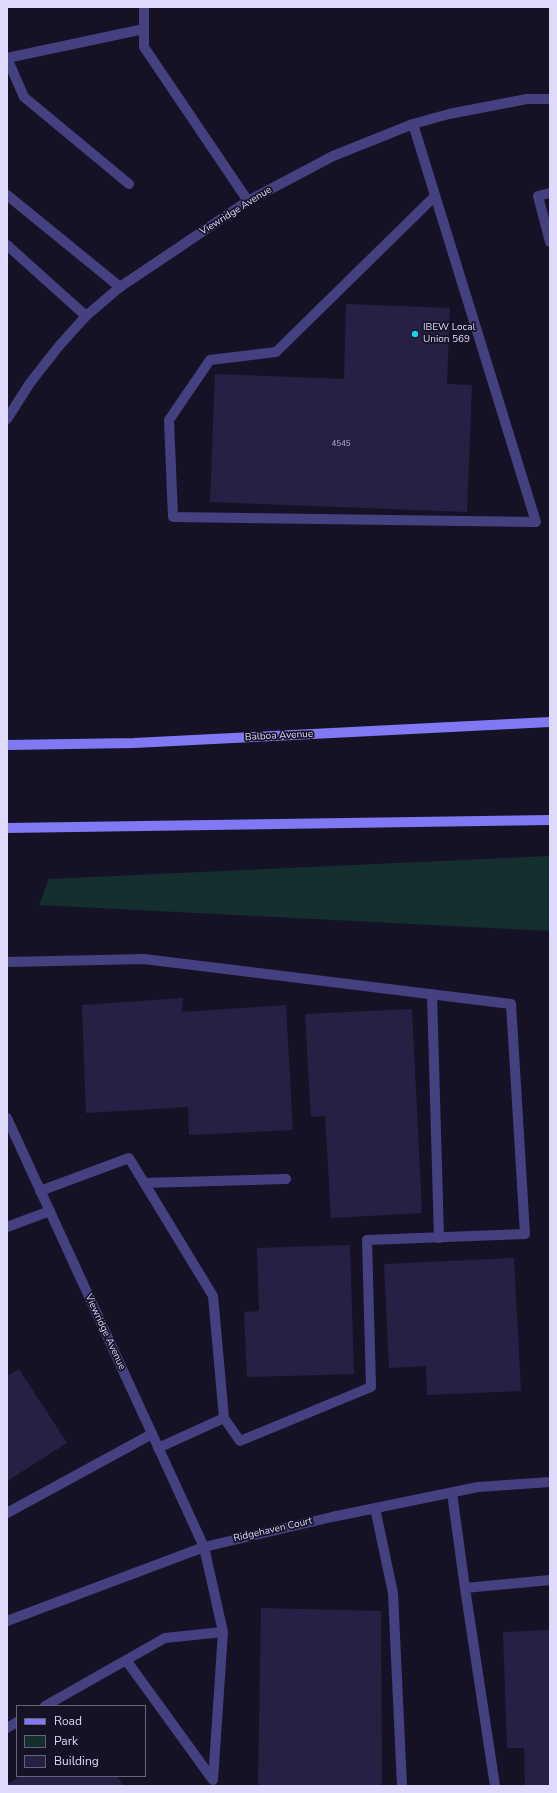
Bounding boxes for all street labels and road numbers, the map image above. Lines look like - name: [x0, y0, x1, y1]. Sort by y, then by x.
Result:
- street label: Viewridge Avenue: [198, 184, 274, 238]
- street label: Balboa Avenue: [245, 728, 313, 744]
- street label: Viewridge Avenue: [82, 1292, 128, 1372]
- street label: Ridgehaven Court: [232, 1515, 314, 1545]

